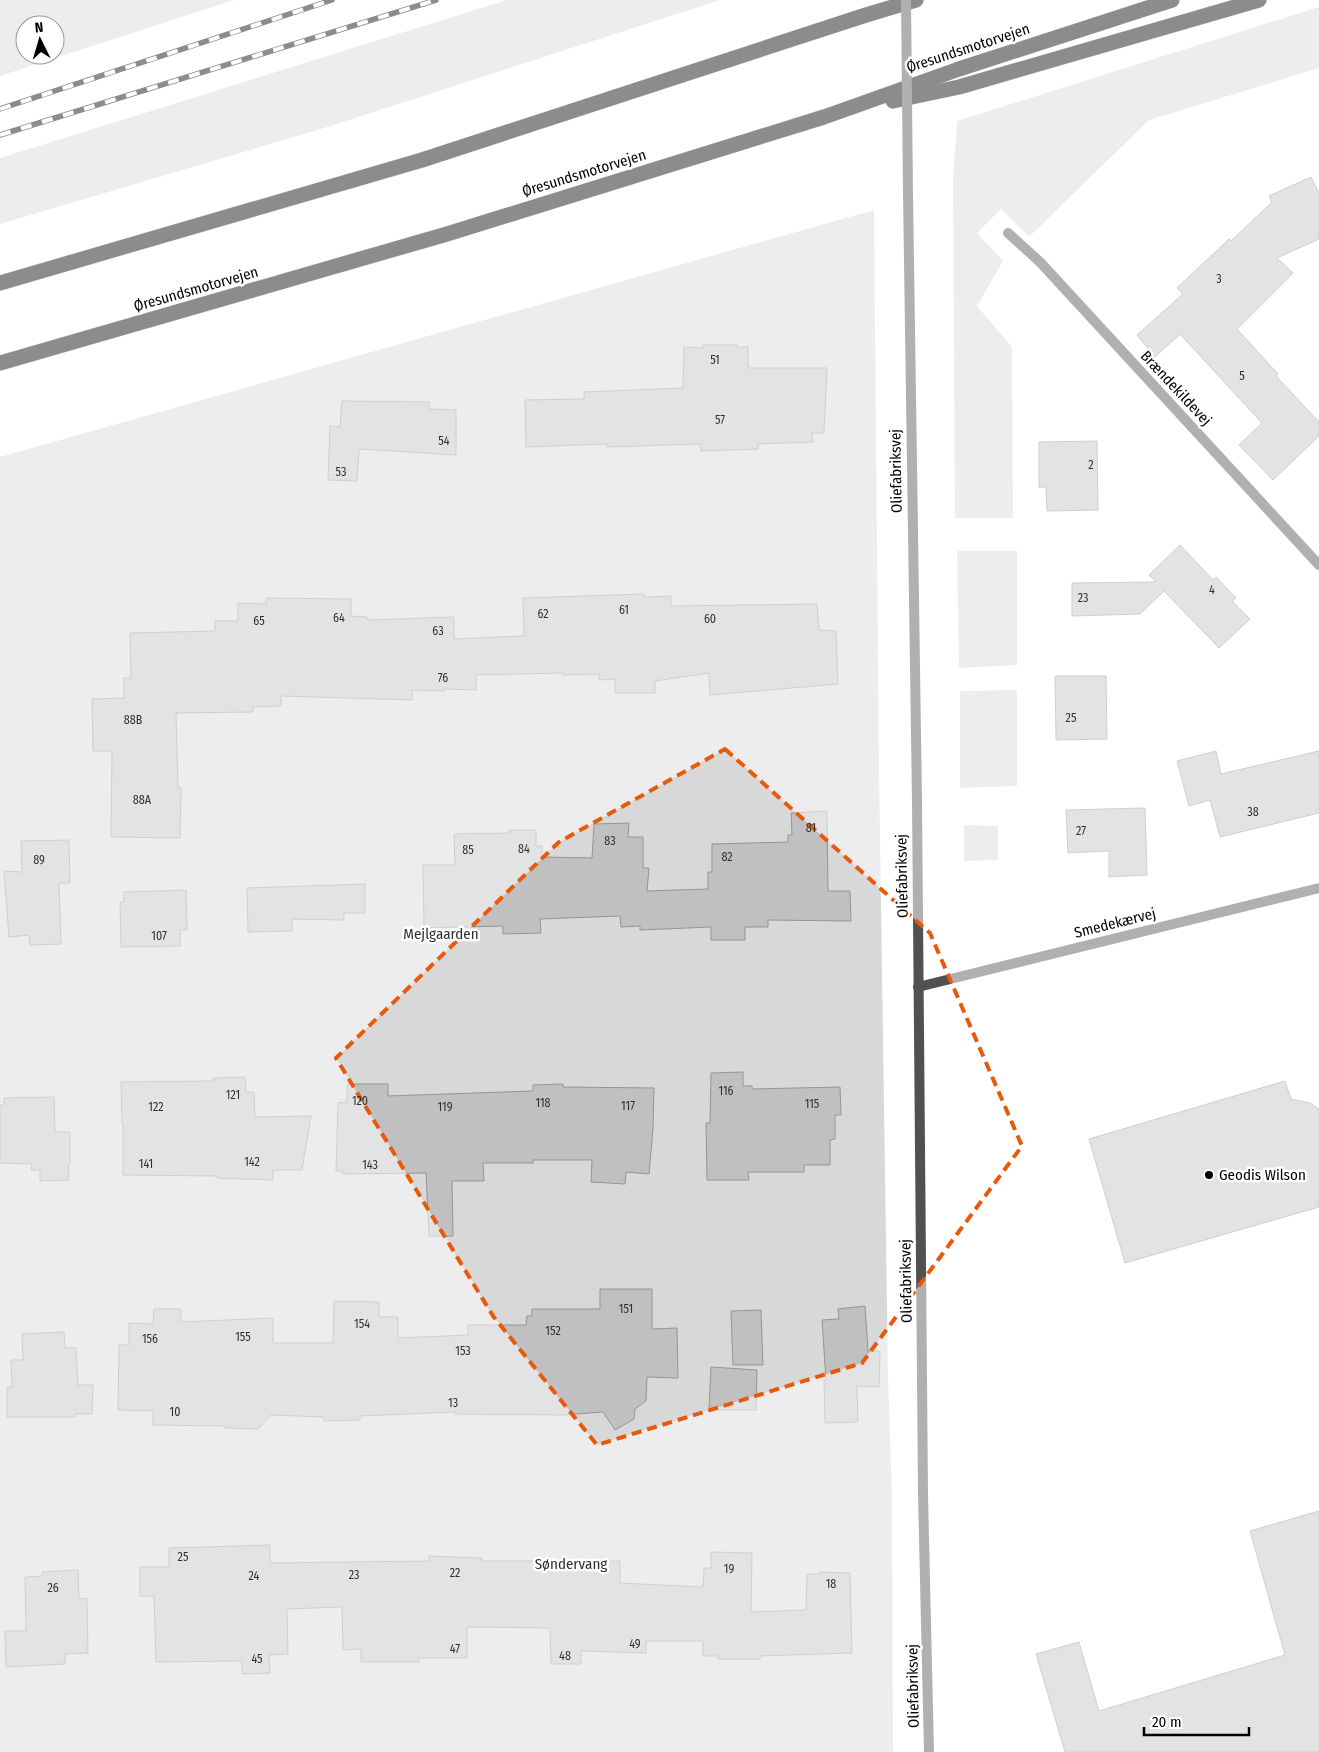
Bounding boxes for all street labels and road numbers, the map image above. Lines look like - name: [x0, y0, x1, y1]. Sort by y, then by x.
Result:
- street label: Øresundsmotorvejen: [904, 20, 1032, 76]
- street label: Øresundsmotorvejen: [520, 146, 648, 200]
- street label: Øresundsmotorvejen: [132, 263, 260, 315]
- street label: Brændekildevej: [1137, 347, 1215, 429]
- street label: Oliefabriksvej: [886, 429, 906, 513]
- street label: Oliefabriksvej: [892, 834, 912, 918]
- street label: Smedekærvej: [1072, 904, 1158, 942]
- street label: Oliefabriksvej: [896, 1239, 916, 1323]
- street label: Oliefabriksvej: [903, 1644, 923, 1728]

